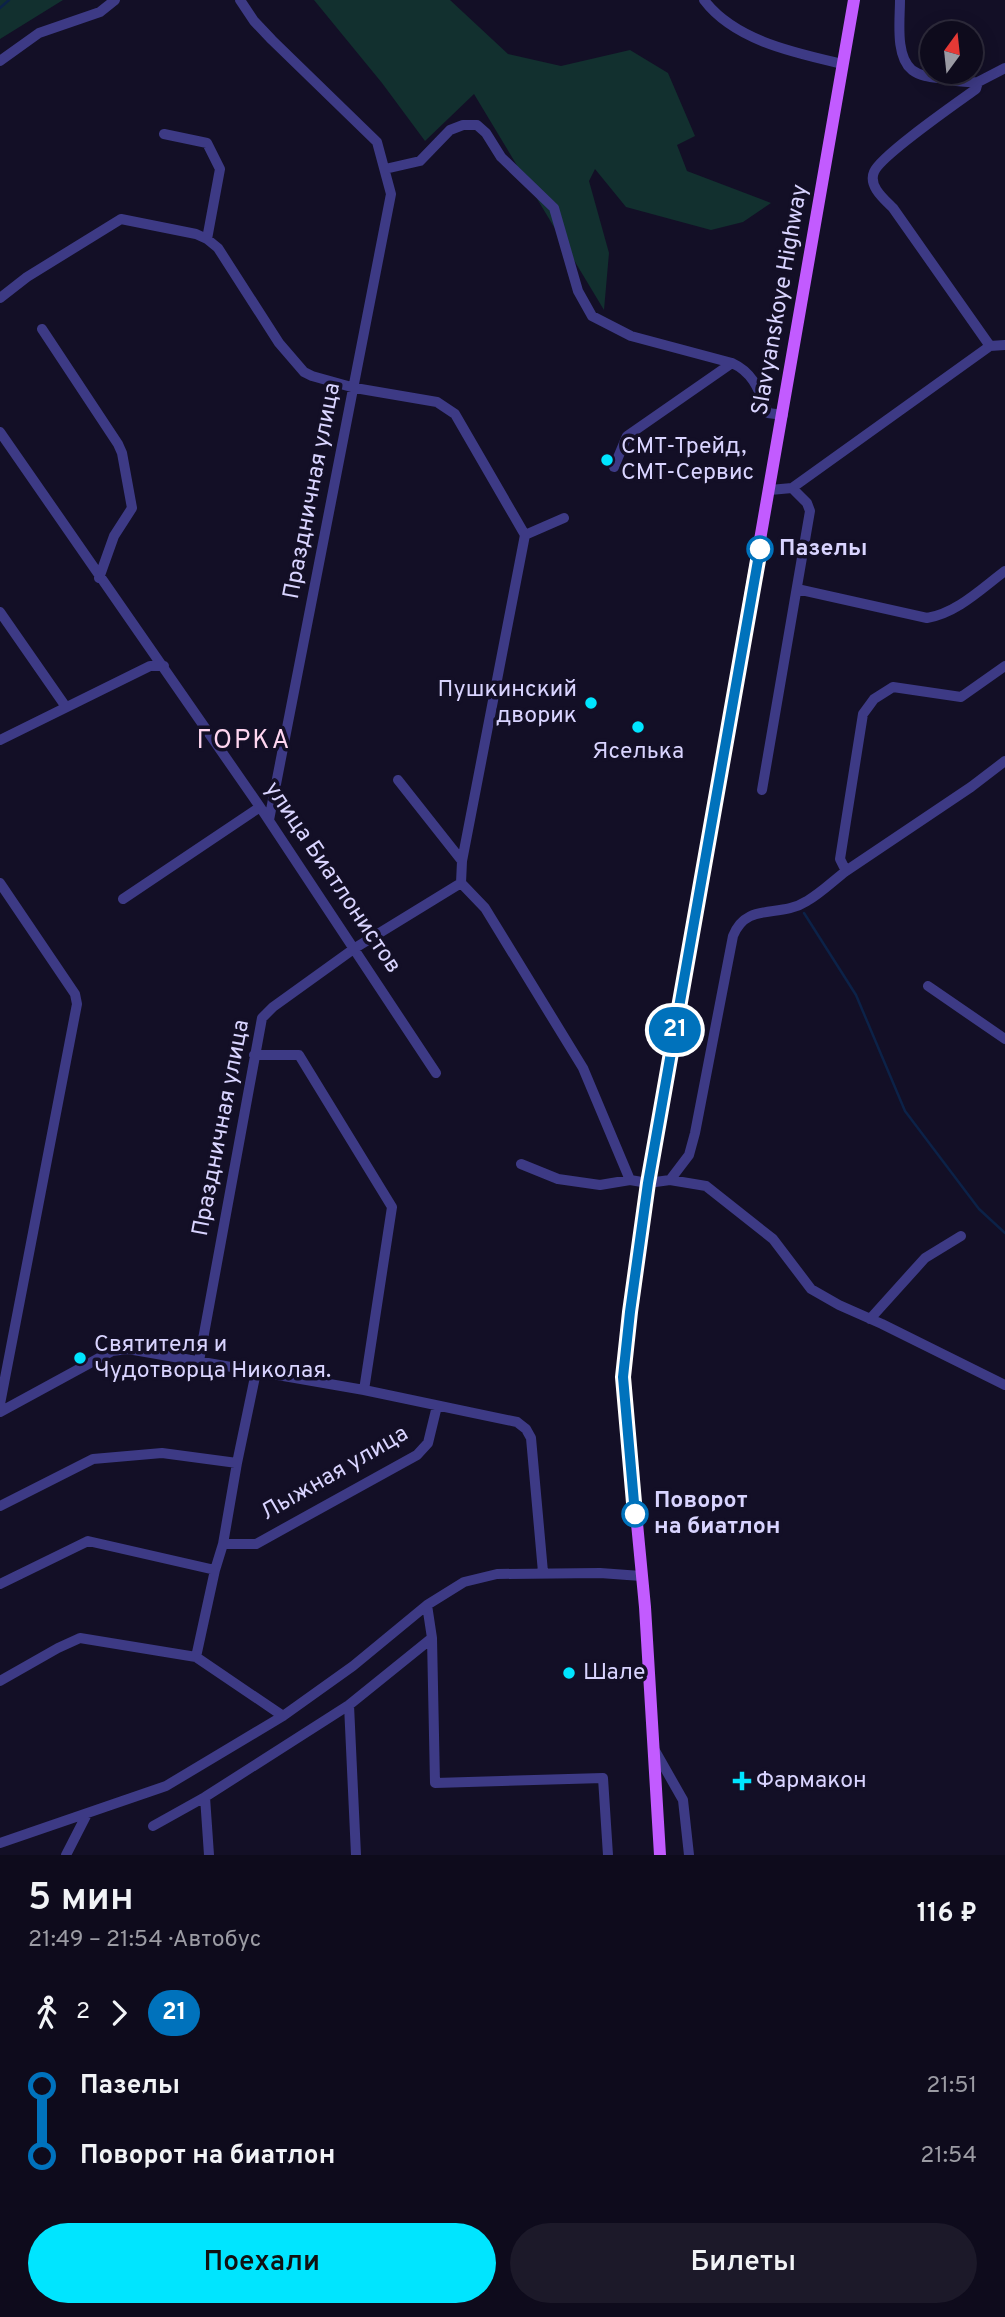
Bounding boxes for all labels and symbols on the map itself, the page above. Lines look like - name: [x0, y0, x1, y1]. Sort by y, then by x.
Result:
- north arrow: [920, 21, 984, 84]
- street label: Slavyanskoye Highway: [746, 182, 816, 418]
- street label: Праздничная улица: [278, 380, 348, 602]
- place label: СМТ-Трейд, СМТ-Сервис: [621, 433, 754, 488]
- marker: СМТ-Трейд, СМТ-Сервис: [599, 452, 615, 468]
- place label: Пазелы: [779, 535, 867, 564]
- marker: Пазелы: [747, 536, 773, 562]
- place label: Пушкинский дворик: [438, 676, 577, 731]
- marker: Пушкинский дворик: [583, 695, 599, 711]
- marker: Яселька: [630, 719, 646, 735]
- district label: ГОРКА: [197, 725, 291, 758]
- place label: Яселька: [592, 738, 684, 767]
- street label: улица Биатлонистов: [257, 776, 407, 980]
- line badge: 21: [644, 1007, 706, 1053]
- street label: Праздничная улица: [187, 1017, 257, 1239]
- place label: Святителя и Чудотворца Николая.: [94, 1331, 331, 1386]
- marker: Святителя и Чудотворца Николая.: [72, 1350, 88, 1366]
- street label: Лыжная улица: [256, 1420, 414, 1528]
- place label: Поворот на биатлон: [654, 1487, 781, 1542]
- marker: Поворот на биатлон: [622, 1501, 648, 1527]
- place label: Шале: [583, 1659, 645, 1688]
- marker: Шале: [561, 1665, 577, 1681]
- place label: Фармакон: [756, 1767, 867, 1796]
- marker: Фармакон: [734, 1773, 750, 1789]

